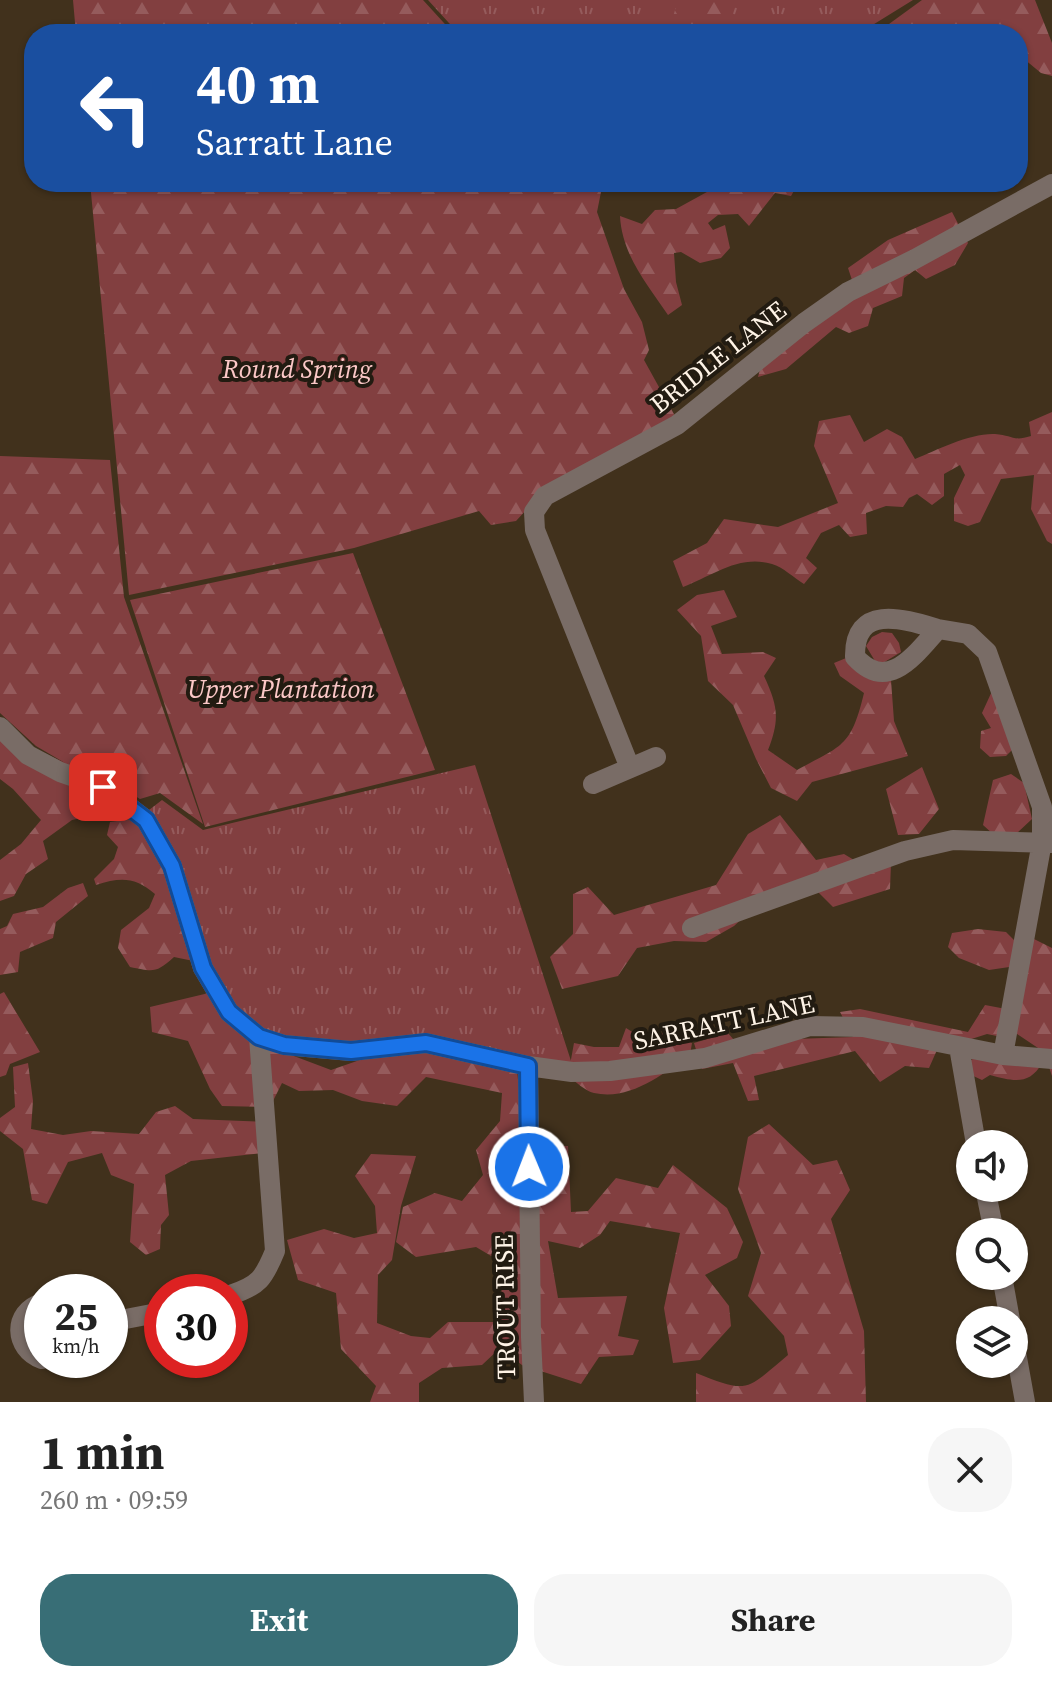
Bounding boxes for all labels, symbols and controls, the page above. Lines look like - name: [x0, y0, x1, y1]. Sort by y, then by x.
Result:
- text: 40 m: [196, 45, 319, 122]
- icon: left: [64, 56, 168, 160]
- text: Sarratt Lane: [196, 118, 393, 167]
- street label: BRIDLE LANE: [642, 292, 794, 422]
- park label: Round Spring: [221, 351, 373, 387]
- park label: Upper Plantation: [187, 671, 375, 707]
- pin: [69, 753, 137, 821]
- icon: arrive: [81, 765, 125, 809]
- street label: SARRATT LANE: [630, 985, 818, 1059]
- position arrow: [487, 1125, 571, 1209]
- map controls: [956, 1130, 1028, 1378]
- button: sound: [956, 1130, 1028, 1202]
- button: search: [956, 1218, 1028, 1290]
- street label: TROUT RISE: [486, 1234, 524, 1380]
- speed limit sign: 30: [144, 1274, 248, 1378]
- text: 25: [54, 1289, 98, 1343]
- button: layers: [956, 1306, 1028, 1378]
- text: km/h: [52, 1332, 100, 1360]
- text: 1 min: [40, 1419, 165, 1485]
- button: close: [928, 1428, 1012, 1512]
- text: 260 m · 09:59: [40, 1482, 188, 1518]
- button: Exit: [40, 1574, 518, 1666]
- button: Share: [534, 1574, 1012, 1666]

